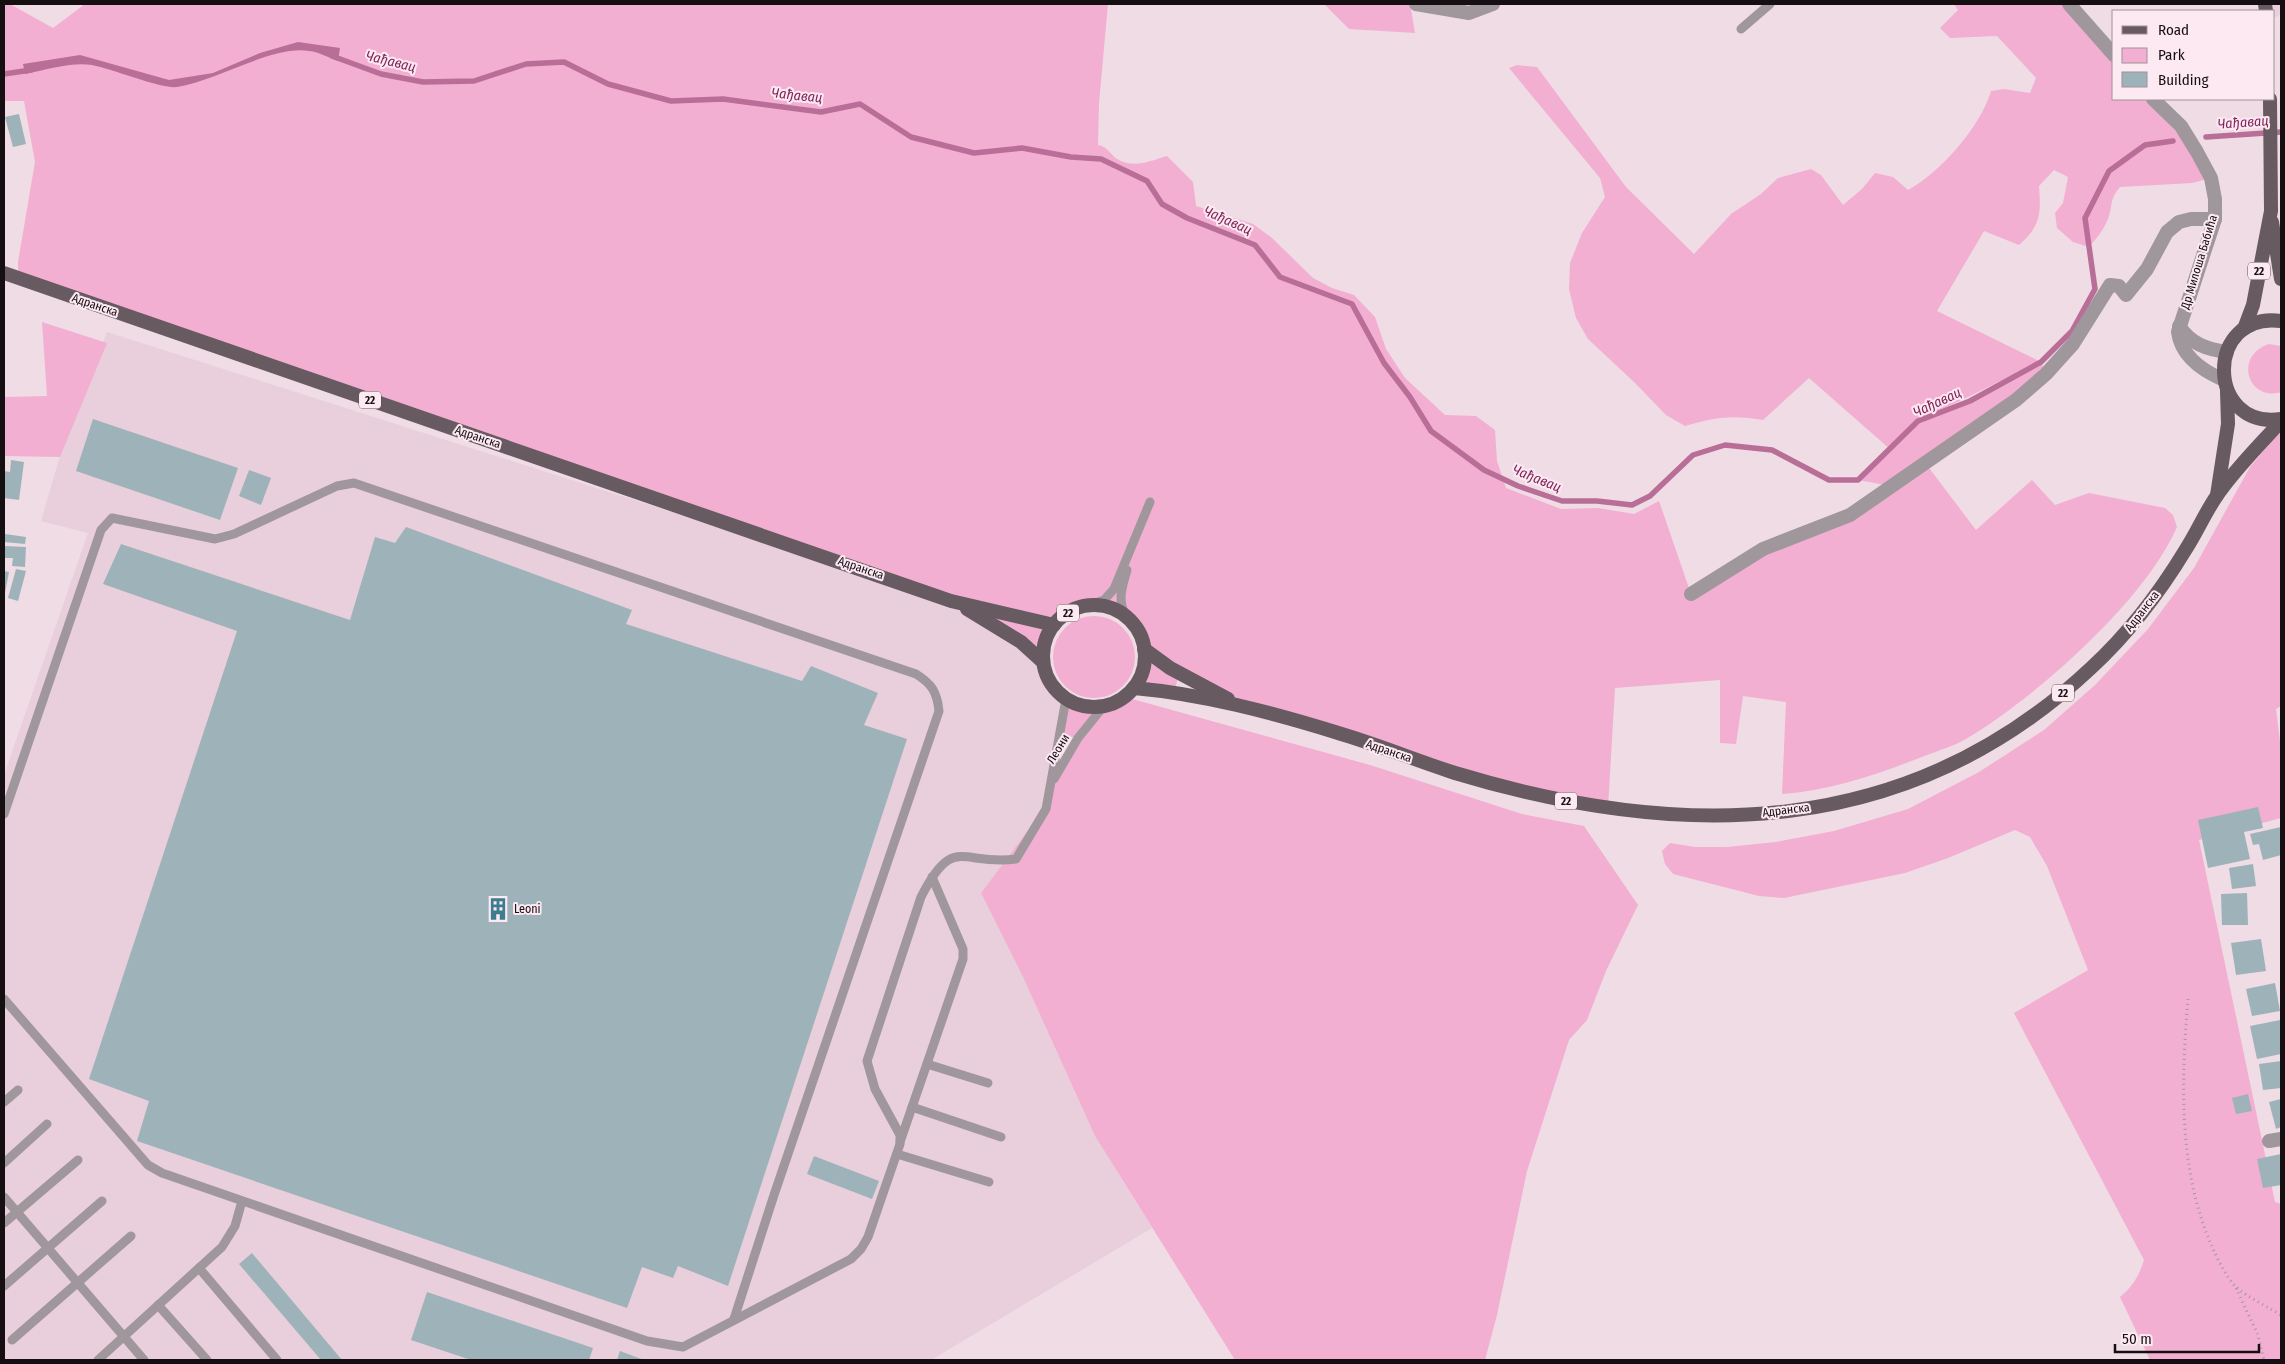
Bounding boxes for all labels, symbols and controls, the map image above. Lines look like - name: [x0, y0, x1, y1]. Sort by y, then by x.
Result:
- legend: [2112, 10, 2275, 100]
- text: Road: [2158, 21, 2189, 39]
- text: Park: [2158, 46, 2185, 64]
- water label: Чађавац: [364, 47, 418, 76]
- text: Building: [2158, 71, 2209, 89]
- water label: Чађавац: [771, 84, 823, 107]
- water label: Чађавац: [2217, 112, 2269, 133]
- water label: Чађавац: [1201, 202, 1255, 239]
- street label: Др Милоша Бабића: [2178, 213, 2220, 312]
- road number: 22: [2248, 262, 2270, 280]
- street label: Адранска: [70, 291, 120, 319]
- water label: Чађавац: [1910, 384, 1964, 421]
- road number: 22: [359, 392, 381, 408]
- street label: Адранска: [453, 423, 503, 451]
- water label: Чађавац: [1510, 461, 1564, 496]
- street label: Адранска: [836, 554, 886, 582]
- street label: Адранска: [2122, 588, 2162, 634]
- road number: 22: [1057, 604, 1079, 622]
- road number: 22: [2052, 684, 2074, 701]
- street label: Леони: [1044, 732, 1072, 766]
- street label: Адранска: [1364, 737, 1414, 765]
- road number: 22: [1555, 792, 1577, 809]
- street label: Адранска: [1762, 800, 1810, 820]
- building icon: Leoni: [485, 896, 511, 922]
- place label: Leoni: [514, 902, 541, 916]
- scale bar: [2115, 1322, 2259, 1354]
- text: 50 m: [2122, 1330, 2152, 1348]

